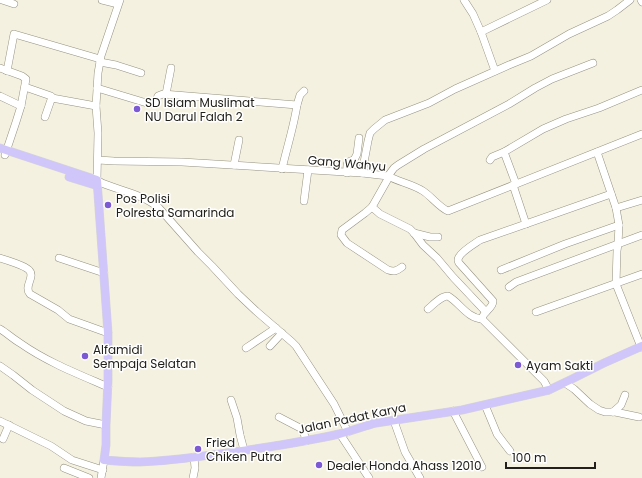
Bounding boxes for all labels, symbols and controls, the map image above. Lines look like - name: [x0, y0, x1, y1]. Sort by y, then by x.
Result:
- place label: SD Islam Muslimat NU Darul Falah 2: [145, 94, 255, 125]
- marker: SD Islam Muslimat NU Darul Falah 2: [132, 104, 142, 114]
- street label: Gang Wahyu: [307, 151, 387, 175]
- place label: Pos Polisi Polresta Samarinda: [116, 190, 234, 221]
- marker: Pos Polisi Polresta Samarinda: [103, 200, 113, 210]
- place label: Alfamidi Sempaja Selatan: [93, 341, 196, 372]
- marker: Alfamidi Sempaja Selatan: [80, 351, 90, 361]
- place label: Ayam Sakti: [526, 357, 593, 374]
- marker: Ayam Sakti: [513, 360, 523, 370]
- street label: Jalan Padat Karya: [296, 398, 408, 438]
- place label: Fried Chiken Putra: [206, 434, 282, 465]
- marker: Fried Chiken Putra: [193, 444, 203, 454]
- scale bar: [506, 444, 595, 470]
- text: 100 m: [512, 449, 546, 466]
- place label: Dealer Honda Ahass 12010: [327, 457, 481, 474]
- marker: Dealer Honda Ahass 12010: [314, 460, 324, 470]

